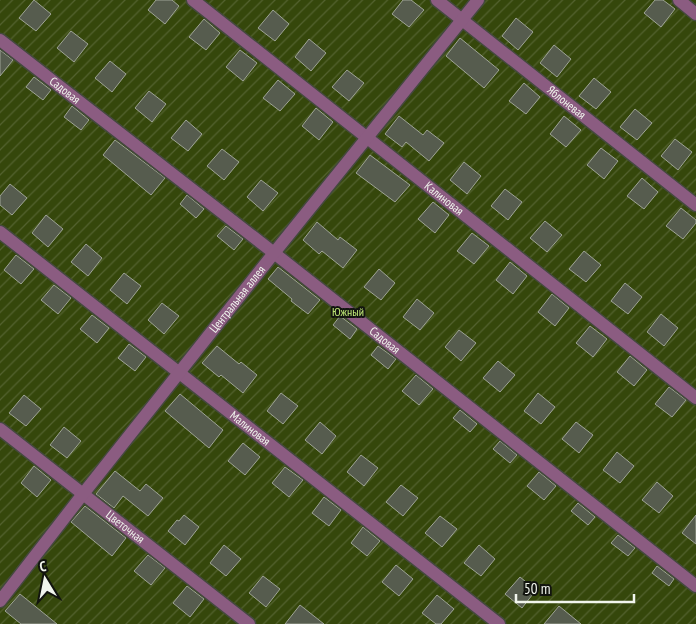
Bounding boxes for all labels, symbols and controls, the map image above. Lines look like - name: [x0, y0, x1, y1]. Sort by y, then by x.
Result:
- street label: Садовая: [47, 73, 84, 107]
- street label: Яблоневая: [544, 82, 589, 122]
- street label: Калиновая: [422, 178, 467, 218]
- street label: Центральная аллея: [206, 262, 268, 335]
- park label: Южный: [332, 304, 364, 319]
- street label: Садовая: [367, 323, 404, 357]
- street label: Малиновая: [227, 408, 274, 449]
- street label: Цветочная: [103, 507, 148, 547]
- north arrow: [20, 554, 70, 604]
- text: С: [38, 557, 48, 576]
- scale bar: [516, 572, 634, 604]
- text: 50 m: [524, 579, 550, 598]

